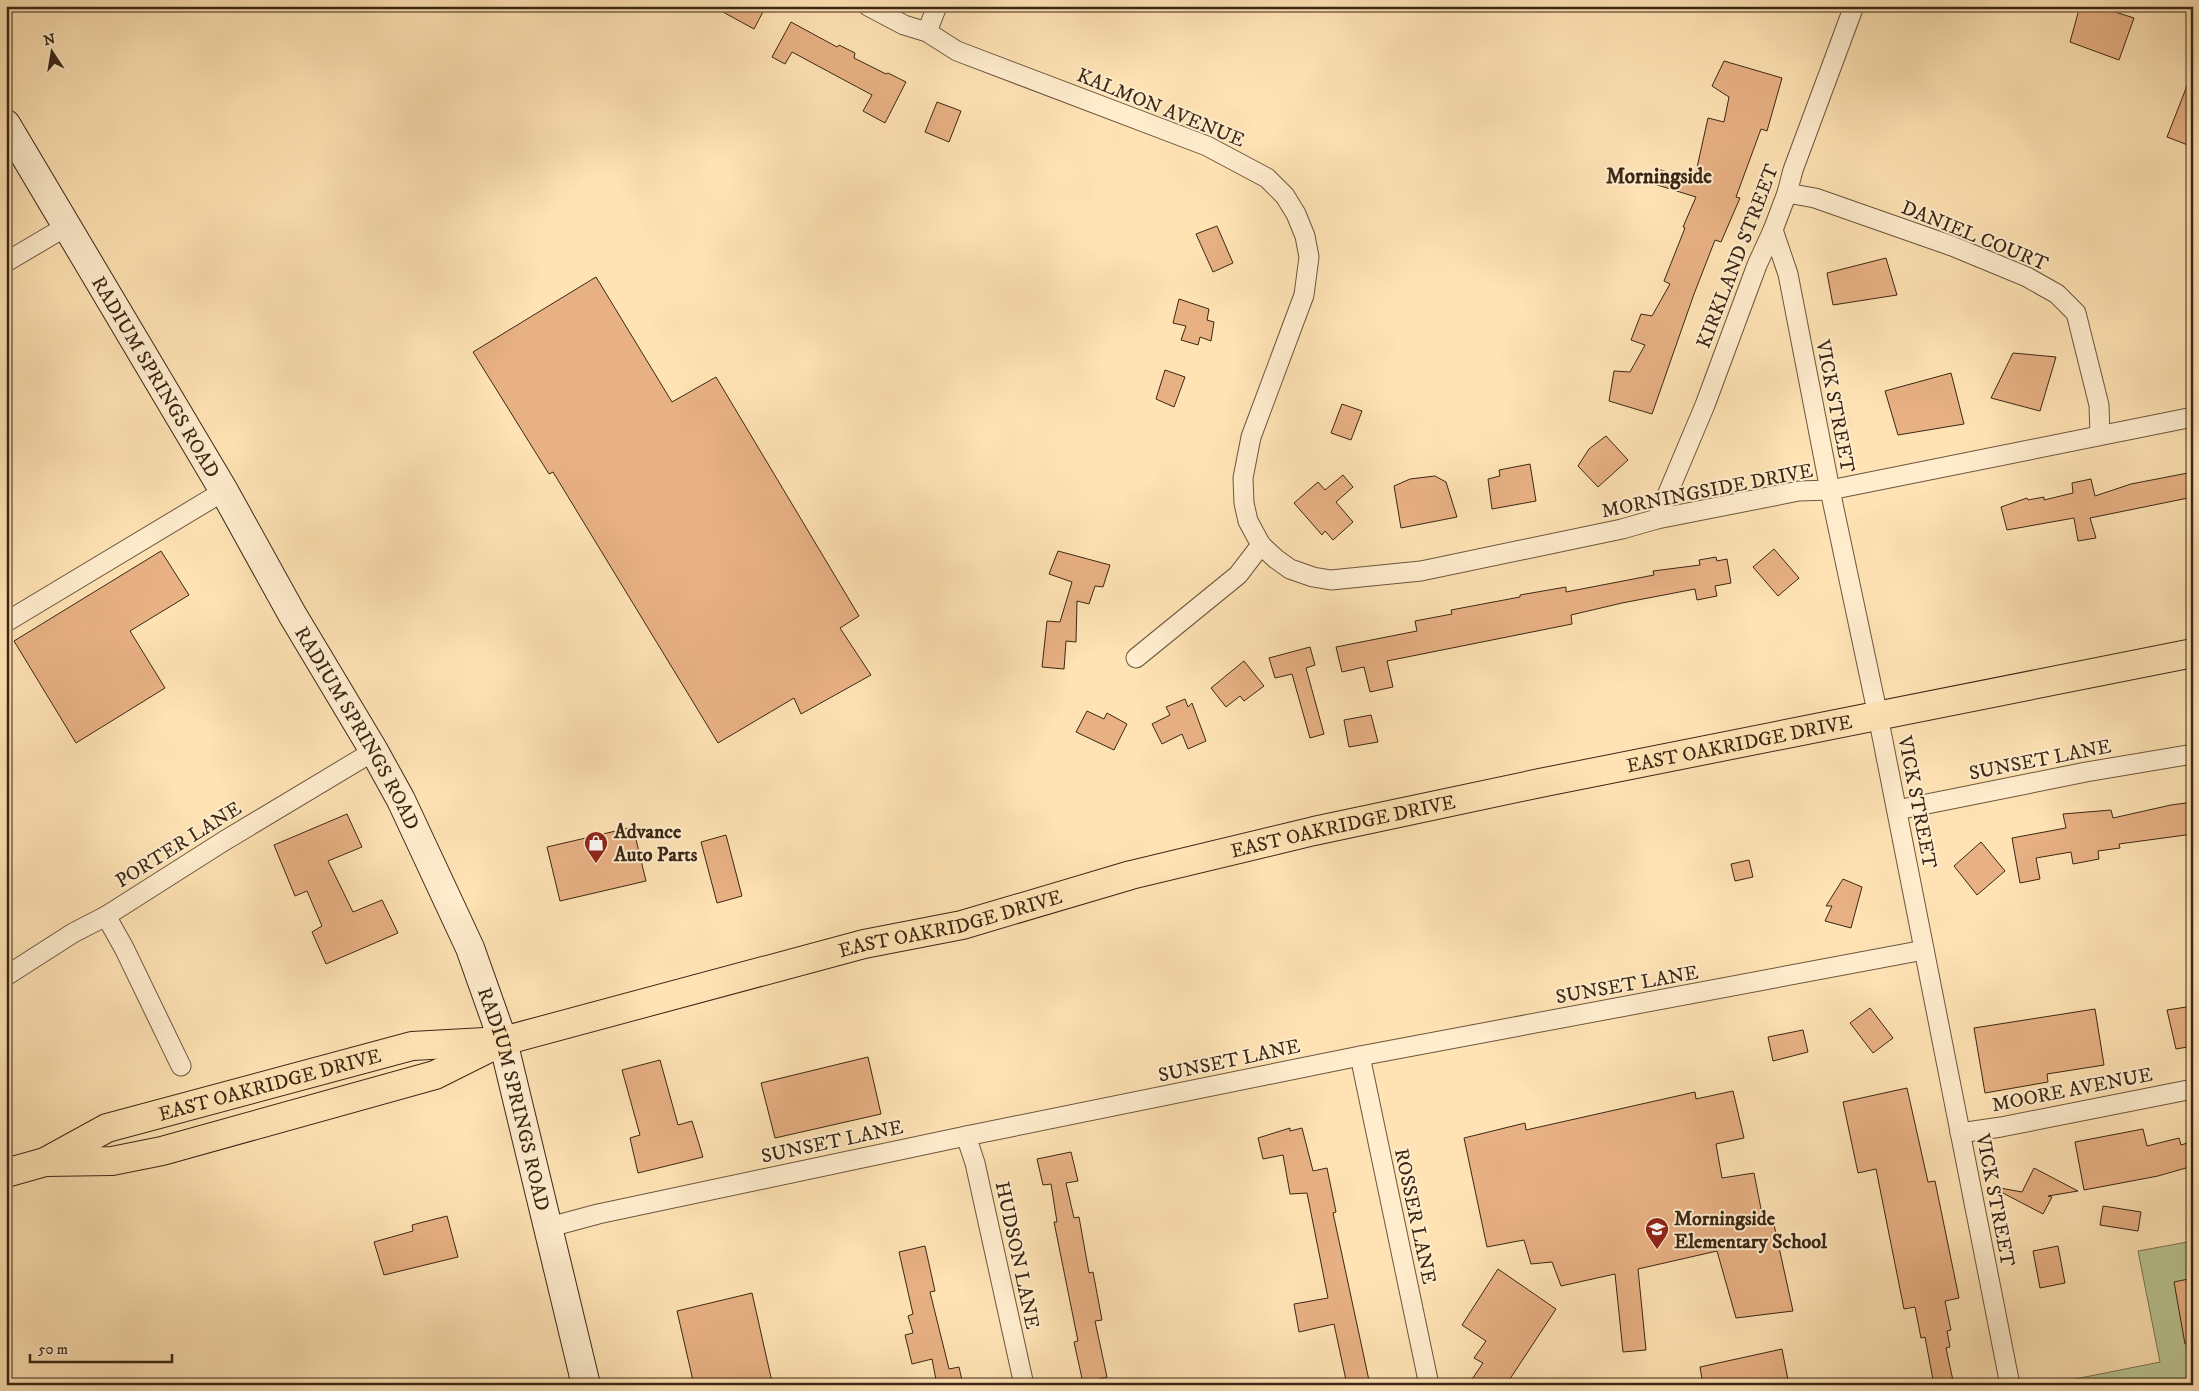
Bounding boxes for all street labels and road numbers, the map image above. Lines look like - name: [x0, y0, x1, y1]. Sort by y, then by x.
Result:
- street label: KALMON AVENUE: [1073, 63, 1248, 154]
- street label: KIRKLAND STREET: [1692, 161, 1785, 352]
- street label: DANIEL COURT: [1897, 196, 2052, 277]
- street label: RADIUM SPRINGS ROAD: [85, 272, 225, 483]
- street label: VICK STREET: [1809, 337, 1860, 475]
- street label: MORNINGSIDE DRIVE: [1599, 459, 1815, 524]
- street label: RADIUM SPRINGS ROAD: [288, 622, 424, 834]
- street label: EAST OAKRIDGE DRIVE: [1625, 710, 1855, 779]
- street label: VICK STREET: [1891, 733, 1942, 871]
- street label: SUNSET LANE: [1967, 734, 2114, 787]
- street label: EAST OAKRIDGE DRIVE: [1228, 790, 1458, 865]
- street label: PORTER LANE: [111, 797, 246, 894]
- street label: EAST OAKRIDGE DRIVE: [836, 885, 1065, 964]
- street label: SUNSET LANE: [1554, 961, 1701, 1010]
- street label: RADIUM SPRINGS ROAD: [471, 984, 555, 1214]
- street label: SUNSET LANE: [1156, 1034, 1303, 1089]
- street label: EAST OAKRIDGE DRIVE: [156, 1044, 384, 1128]
- street label: MOORE AVENUE: [1990, 1063, 2155, 1118]
- street label: SUNSET LANE: [759, 1115, 906, 1170]
- street label: VICK STREET: [1969, 1131, 2020, 1269]
- street label: ROSSER LANE: [1388, 1146, 1441, 1286]
- street label: HUDSON LANE: [989, 1179, 1044, 1331]

